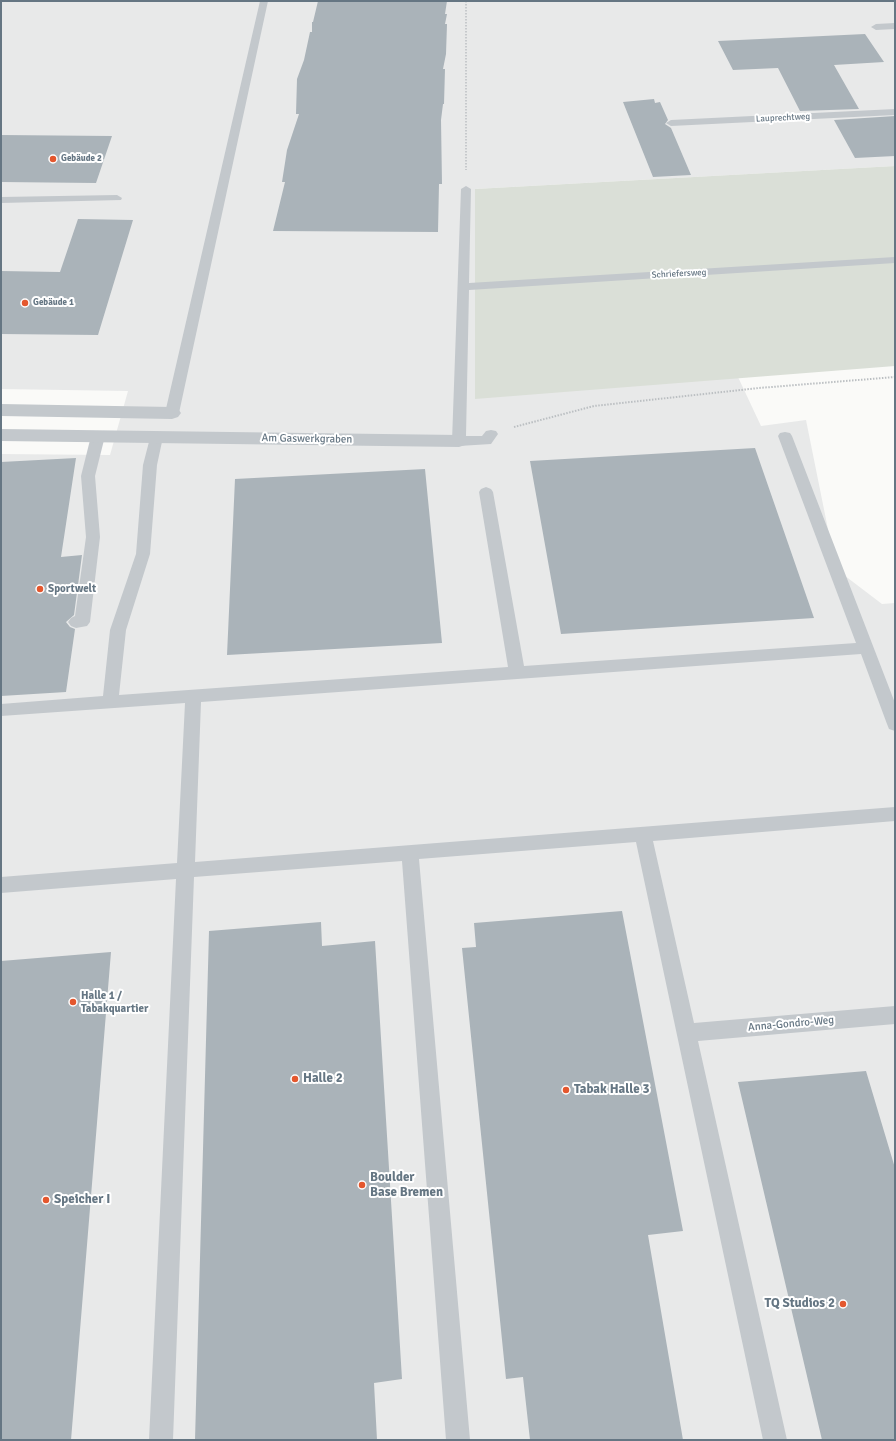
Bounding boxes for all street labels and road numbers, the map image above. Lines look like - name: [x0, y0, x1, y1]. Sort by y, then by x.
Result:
- street label: Lauprechtweg: [755, 111, 811, 125]
- street label: Schriefersweg: [651, 267, 707, 281]
- street label: Am Gaswerkgraben: [262, 432, 352, 446]
- street label: Anna-Gondro-Weg: [747, 1014, 835, 1034]

